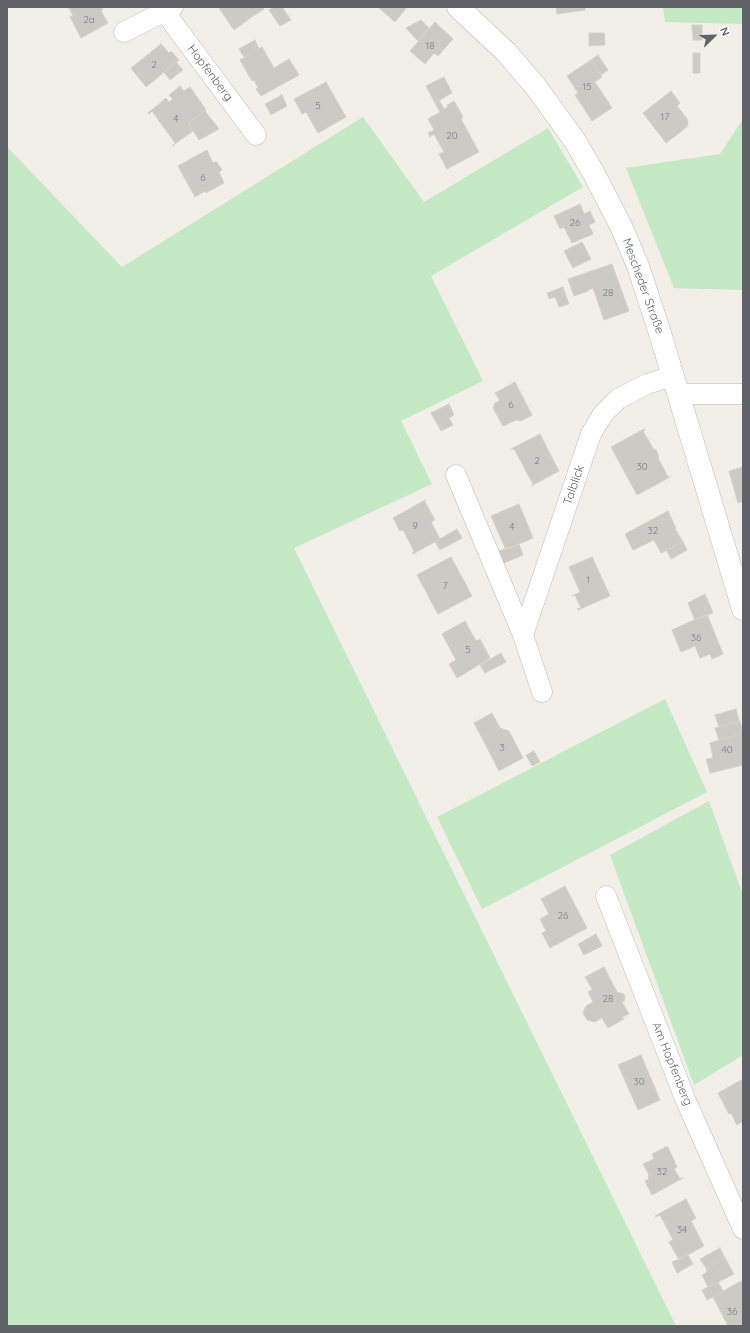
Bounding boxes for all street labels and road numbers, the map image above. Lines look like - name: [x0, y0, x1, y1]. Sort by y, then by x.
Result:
- street label: Hopfenberg: [184, 42, 236, 104]
- street label: Mescheder Straße: [619, 236, 667, 336]
- street label: Talblick: [560, 463, 588, 507]
- street label: Am Hopfenberg: [649, 1020, 695, 1108]

